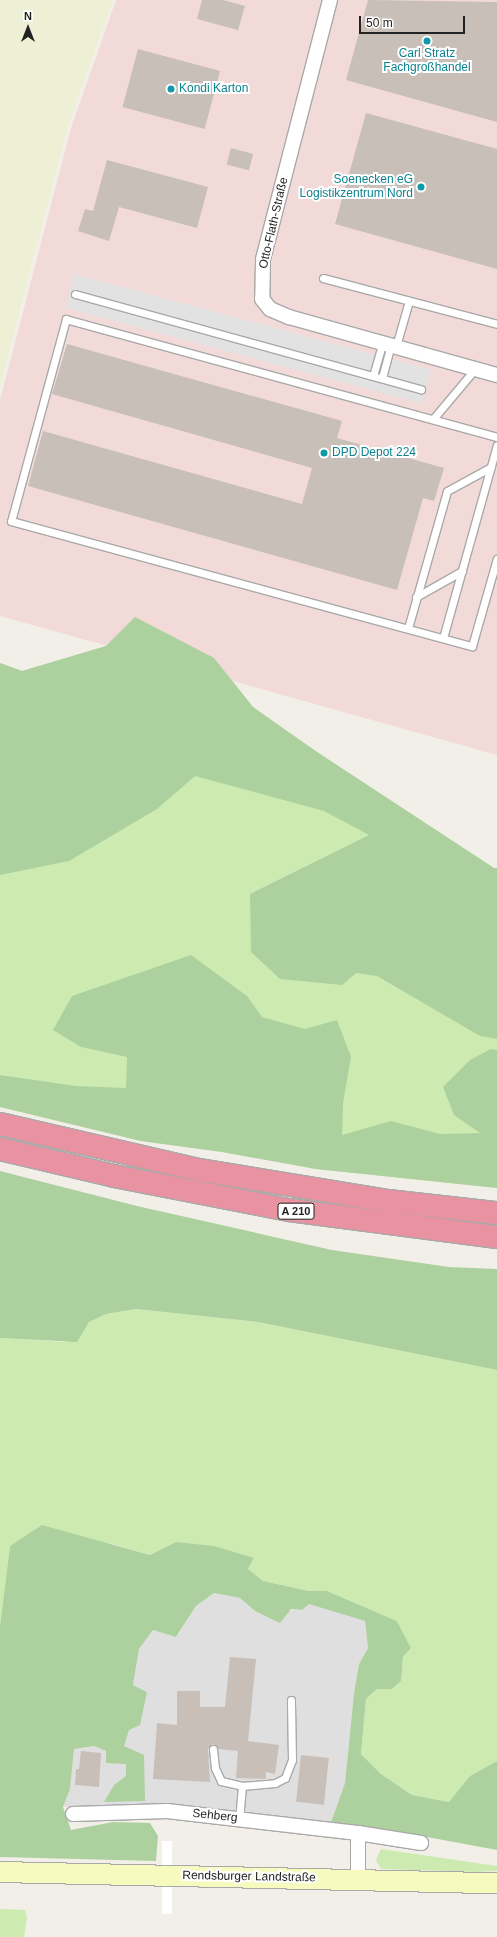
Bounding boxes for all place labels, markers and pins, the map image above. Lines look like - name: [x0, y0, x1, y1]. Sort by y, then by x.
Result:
- marker: Carl Stratz Fachgroßhandel: [422, 36, 432, 46]
- place label: Carl Stratz Fachgroßhandel: [383, 47, 471, 75]
- place label: Kondi Karton: [179, 82, 248, 96]
- marker: Kondi Karton: [166, 84, 176, 94]
- place label: Soenecken eG Logistikzentrum Nord: [300, 173, 413, 201]
- marker: Soenecken eG Logistikzentrum Nord: [416, 182, 426, 192]
- place label: DPD Depot 224: [332, 446, 416, 460]
- marker: DPD Depot 224: [319, 448, 329, 458]

